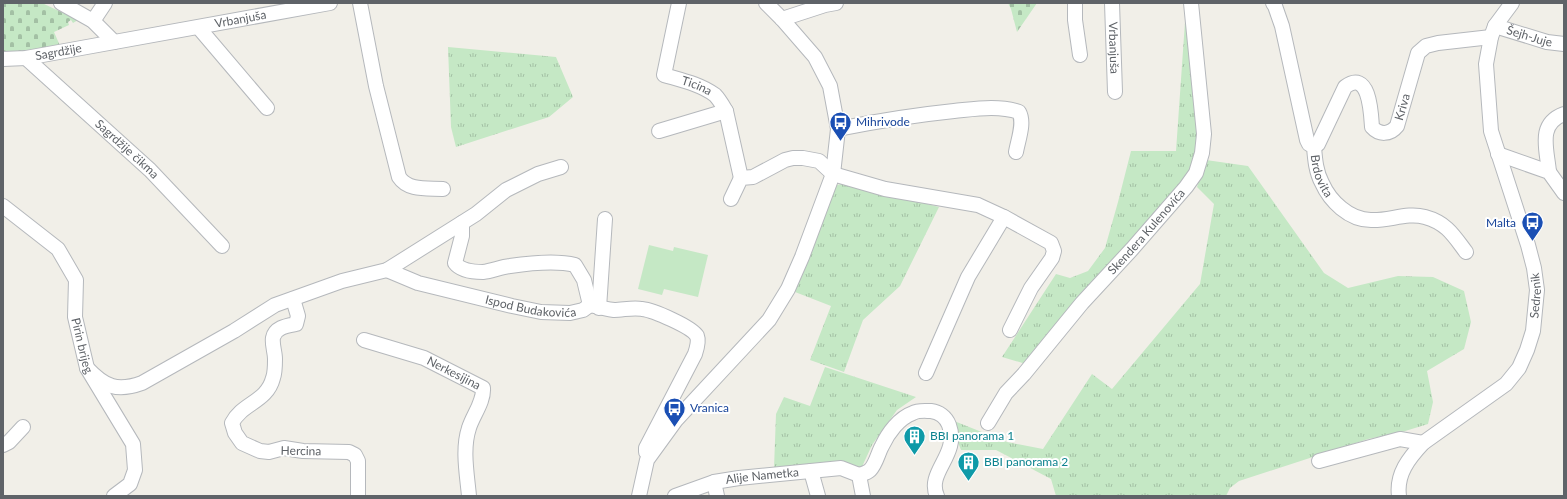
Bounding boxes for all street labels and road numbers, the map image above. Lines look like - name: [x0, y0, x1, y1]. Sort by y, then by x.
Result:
- street label: Vrbanjuša: [213, 7, 267, 31]
- street label: Vrbanjuša: [1106, 22, 1122, 74]
- street label: Šejh-Juje: [1505, 22, 1553, 50]
- street label: Sagrdžije: [34, 40, 83, 63]
- street label: Ticina: [680, 72, 715, 98]
- street label: Kriva: [1391, 92, 1413, 122]
- street label: Sagrdžije čikma: [92, 116, 162, 182]
- street label: Brdovita: [1308, 154, 1336, 200]
- street label: Skendera Kulenovića: [1104, 185, 1188, 277]
- street label: Sedrenik: [1526, 271, 1544, 319]
- street label: Ispod Budakovića: [484, 292, 577, 320]
- street label: Pirin brijeg: [68, 316, 97, 376]
- street label: Nerkesijina: [425, 353, 483, 393]
- street label: Hercina: [281, 443, 322, 458]
- street label: Alije Nametka: [724, 464, 800, 487]

